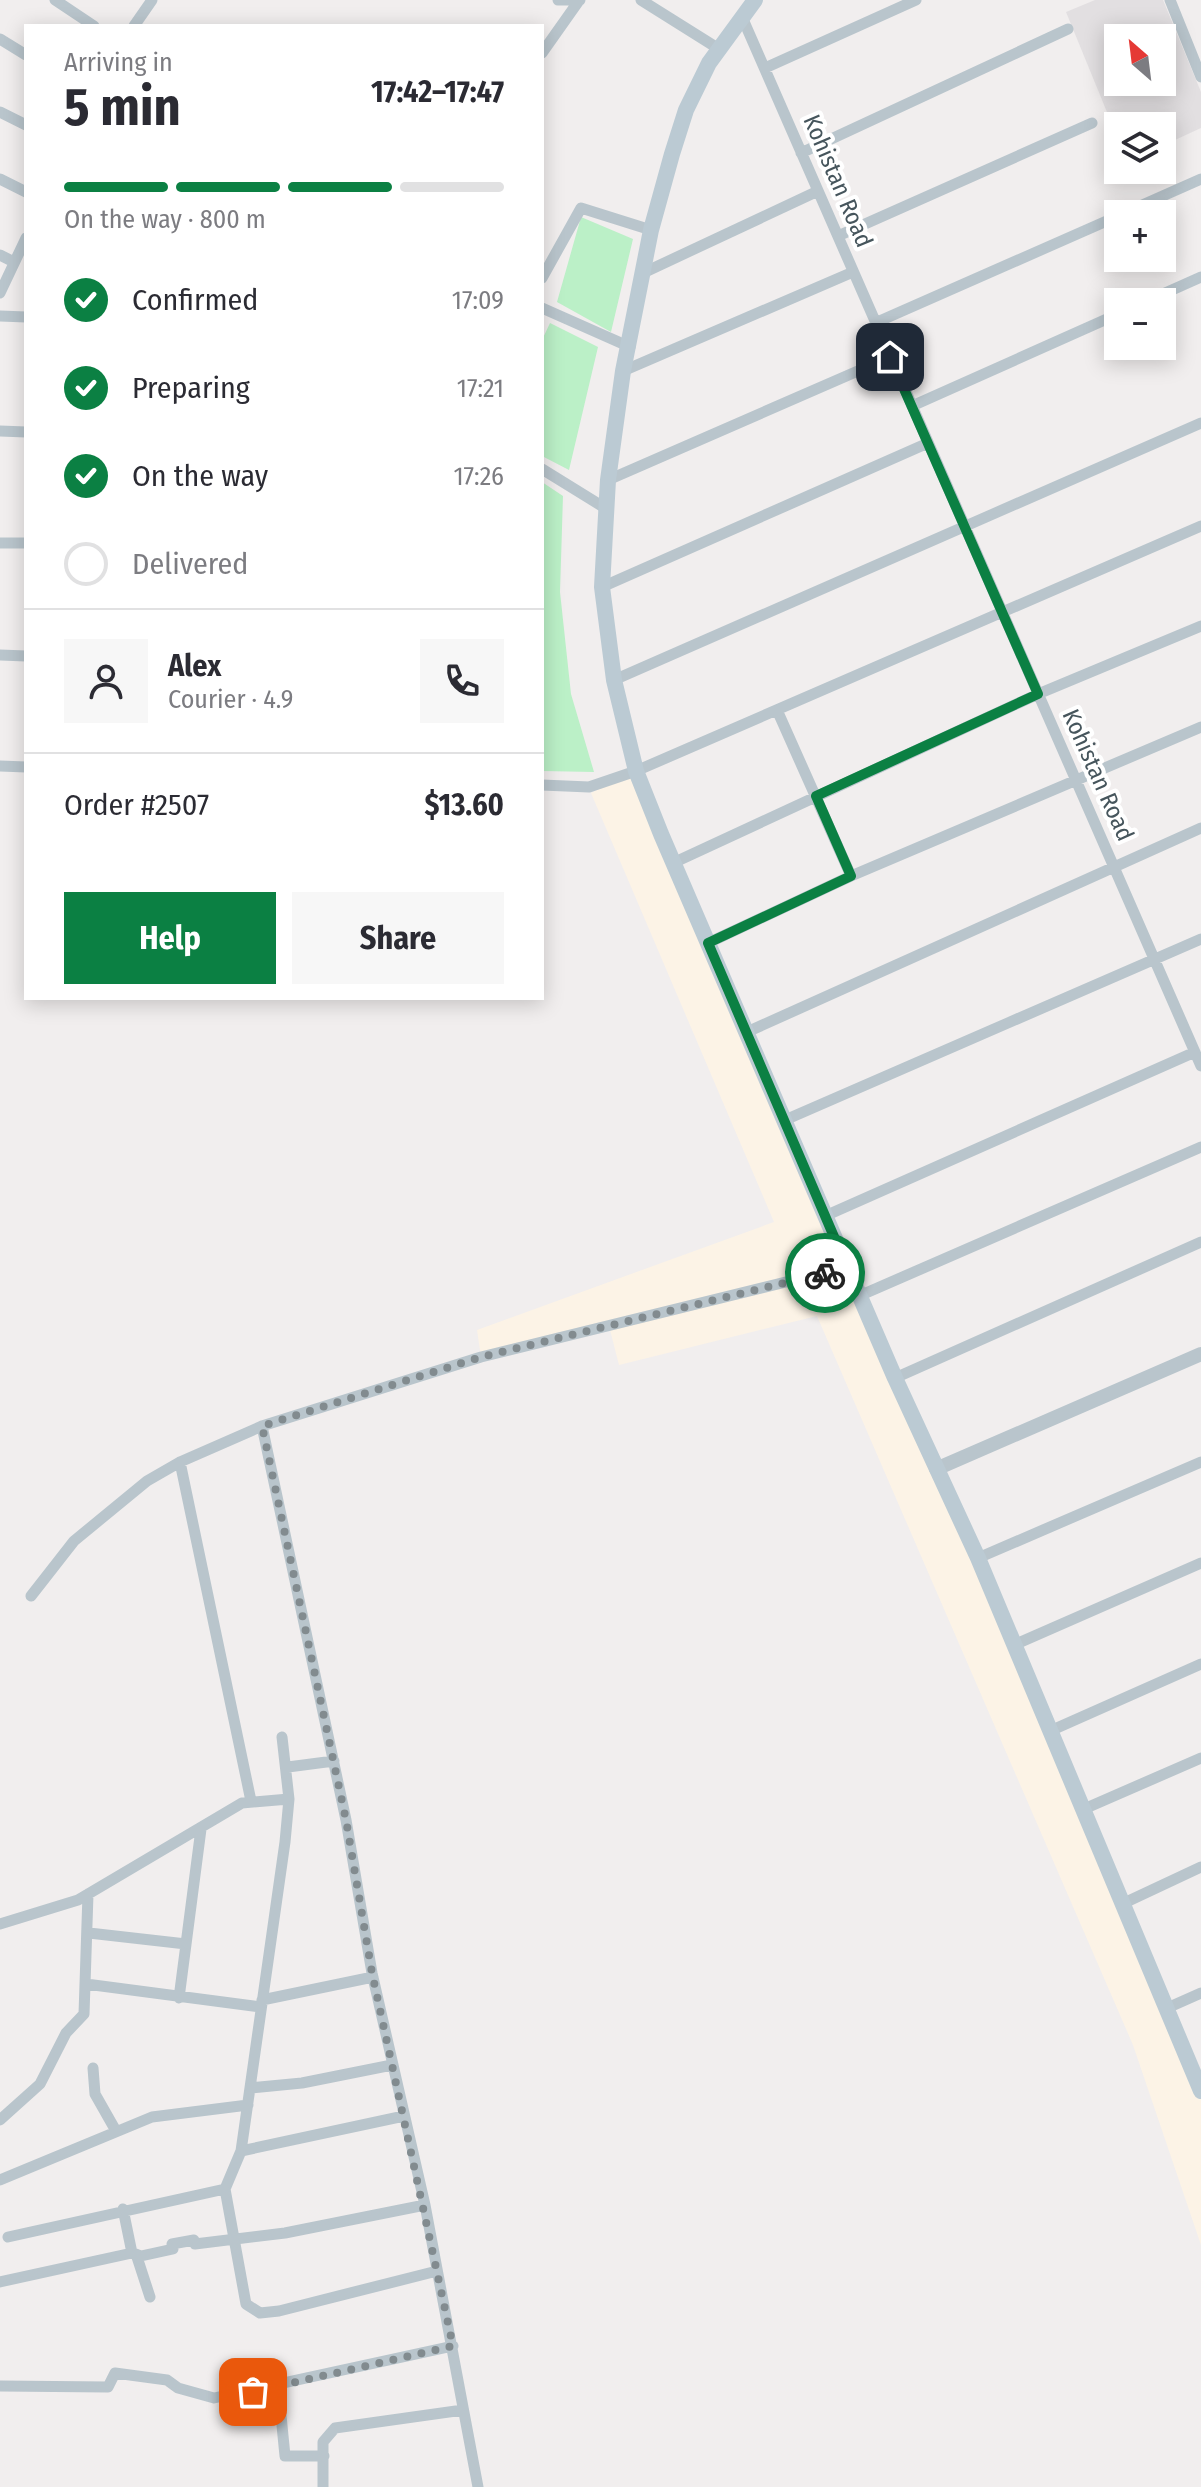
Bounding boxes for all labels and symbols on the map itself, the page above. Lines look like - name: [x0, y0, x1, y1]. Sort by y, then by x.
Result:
- north arrow: [1104, 24, 1176, 96]
- street label: Kohistan Road: [797, 110, 879, 252]
- pin: [856, 323, 924, 391]
- street label: Kohistan Road: [1056, 705, 1140, 845]
- courier: [785, 1233, 865, 1313]
- pin: [219, 2358, 287, 2426]

